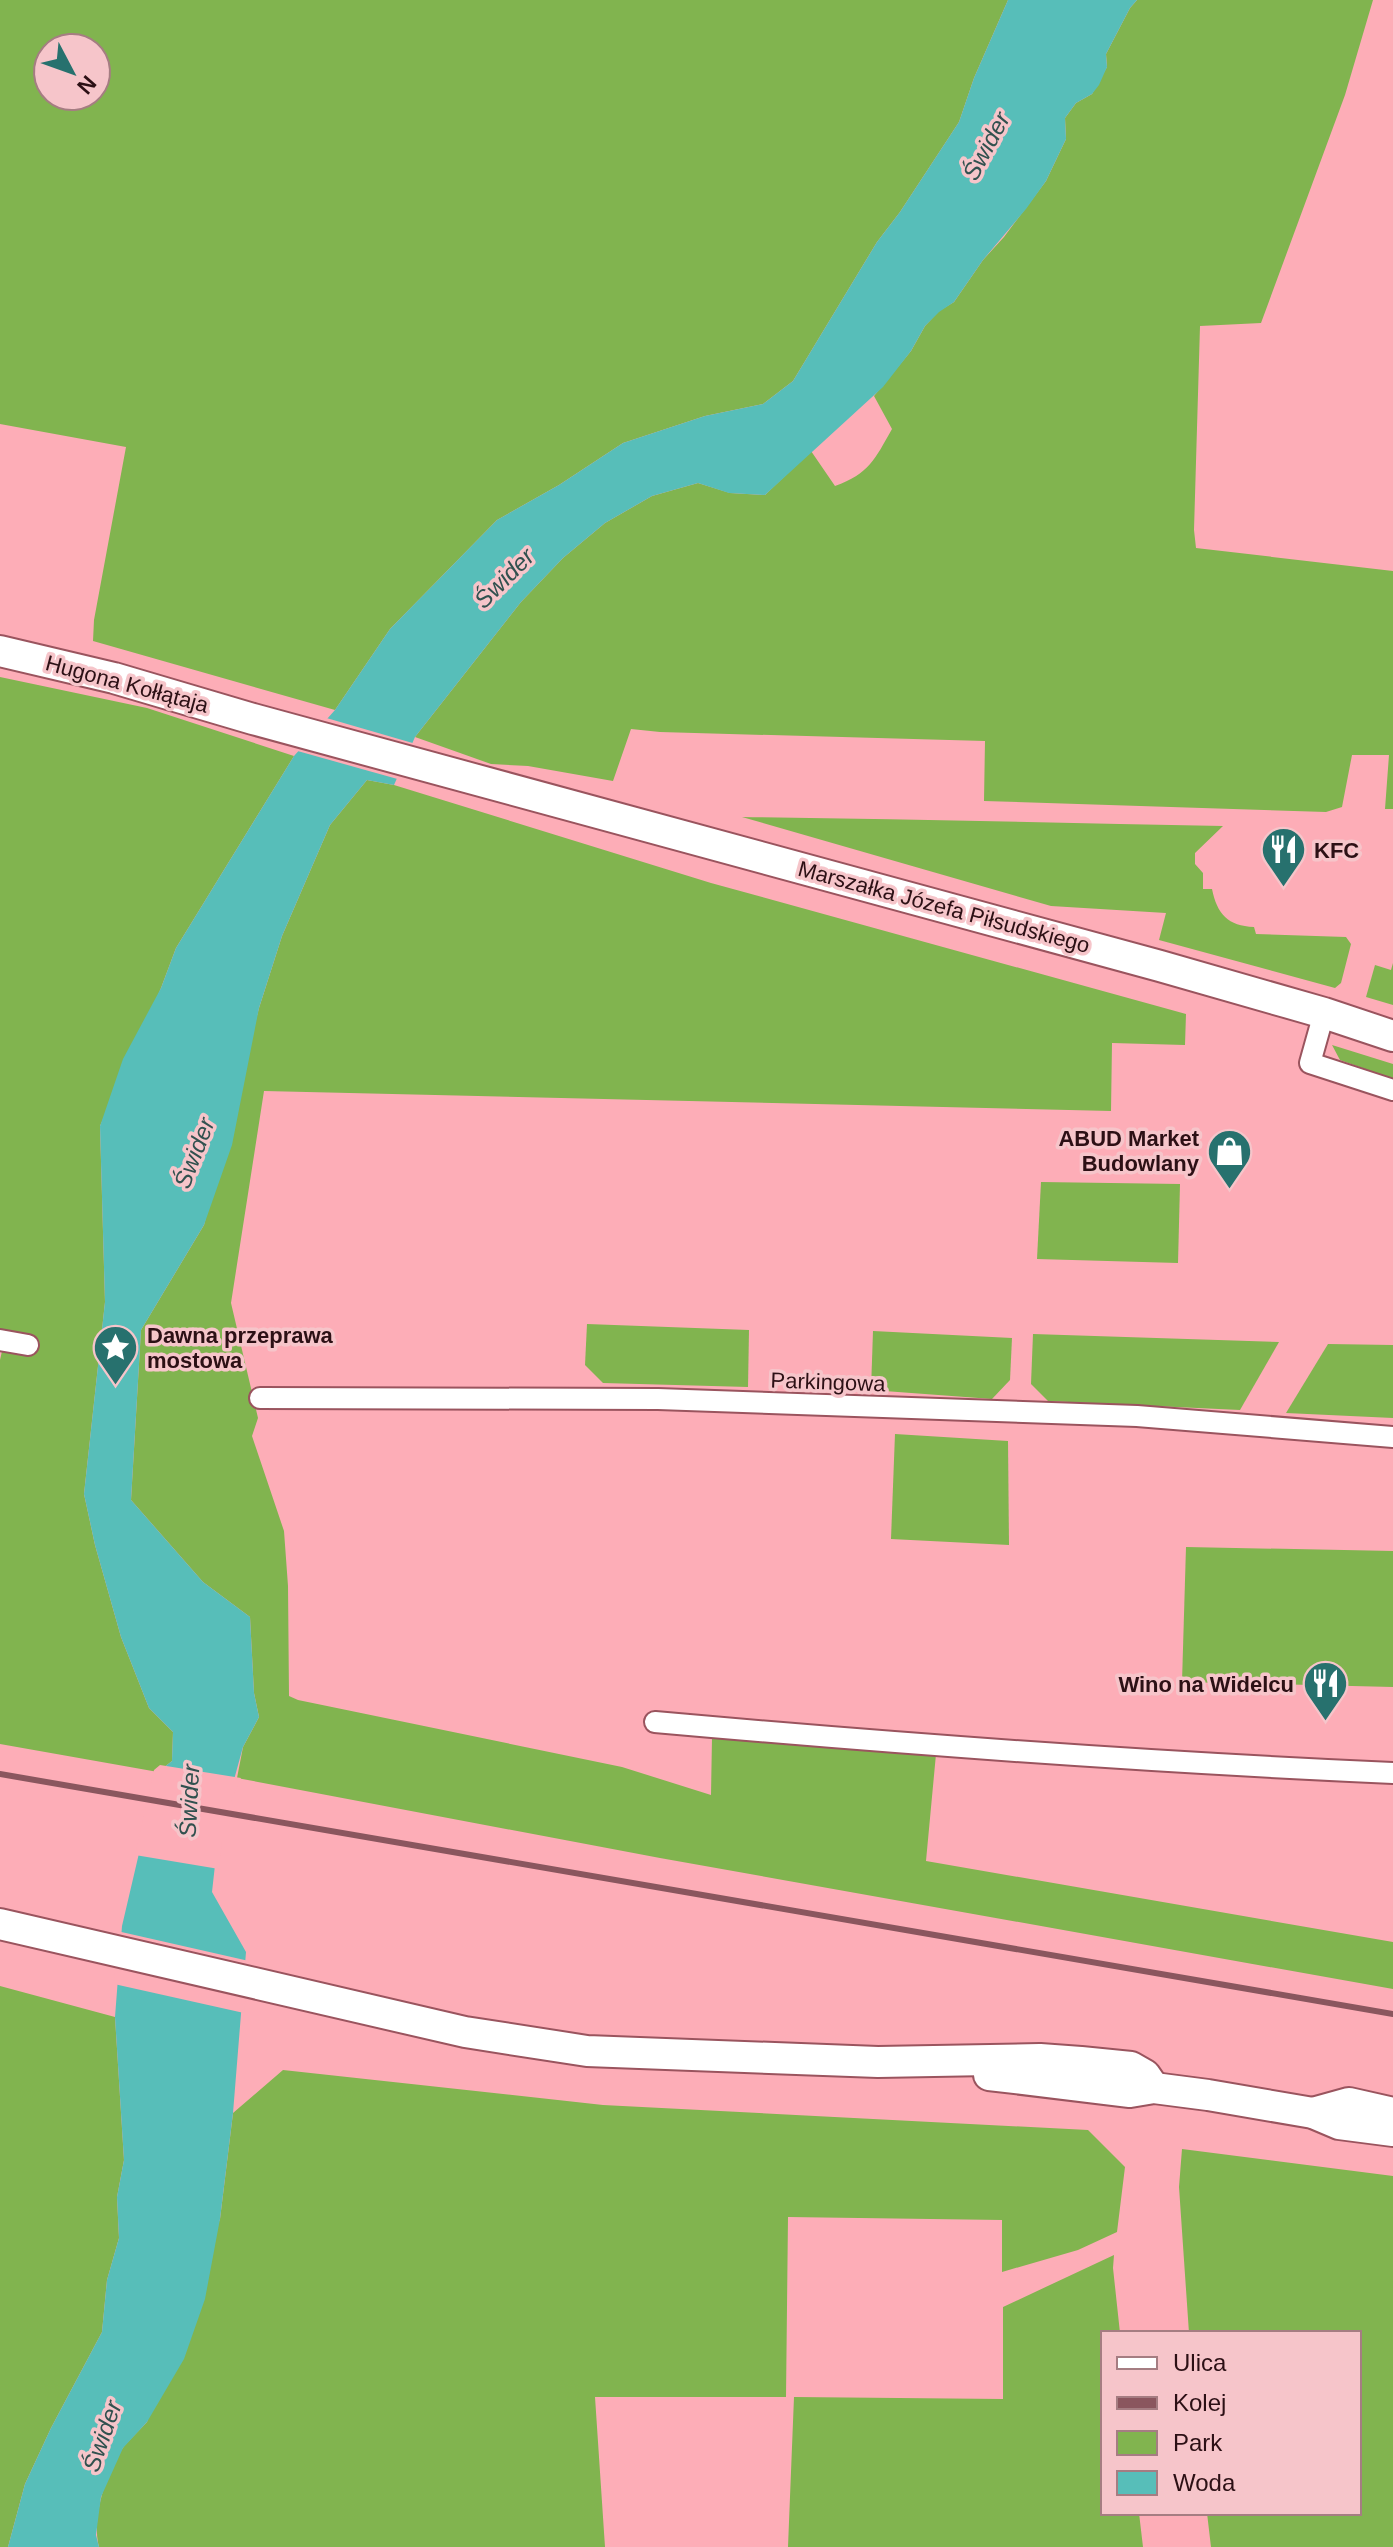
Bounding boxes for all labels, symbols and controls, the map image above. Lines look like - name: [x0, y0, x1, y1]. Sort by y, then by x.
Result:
- north arrow: [32, 32, 112, 112]
- text: N: [72, 71, 101, 99]
- water label: Świder: [957, 106, 1016, 185]
- water label: Świder: [469, 542, 540, 613]
- street label: Hugona Kołłątaja: [43, 650, 212, 718]
- restaurant icon: KFC: [1259, 826, 1307, 889]
- place label: KFC: [1314, 838, 1359, 863]
- street label: Marszałka Józefa Piłsudskiego: [795, 856, 1093, 958]
- water label: Świder: [168, 1113, 220, 1192]
- place label: ABUD Market Budowlany: [1058, 1126, 1200, 1176]
- shop icon: ABUD Market Budowlany: [1206, 1127, 1254, 1190]
- place label: Dawna przeprawa mostowa: [147, 1323, 334, 1373]
- place icon: Dawna przeprawa mostowa: [92, 1324, 140, 1387]
- street label: Parkingowa: [770, 1368, 887, 1397]
- restaurant icon: Wino na Widelcu: [1301, 1660, 1349, 1723]
- place label: Wino na Widelcu: [1118, 1672, 1294, 1697]
- water label: Świder: [174, 1763, 204, 1838]
- legend: [1101, 2331, 1361, 2515]
- text: Ulica: [1173, 2349, 1227, 2376]
- text: Kolej: [1173, 2389, 1226, 2416]
- water label: Świder: [77, 2396, 127, 2475]
- text: Park: [1173, 2429, 1223, 2456]
- text: Woda: [1173, 2469, 1236, 2496]

